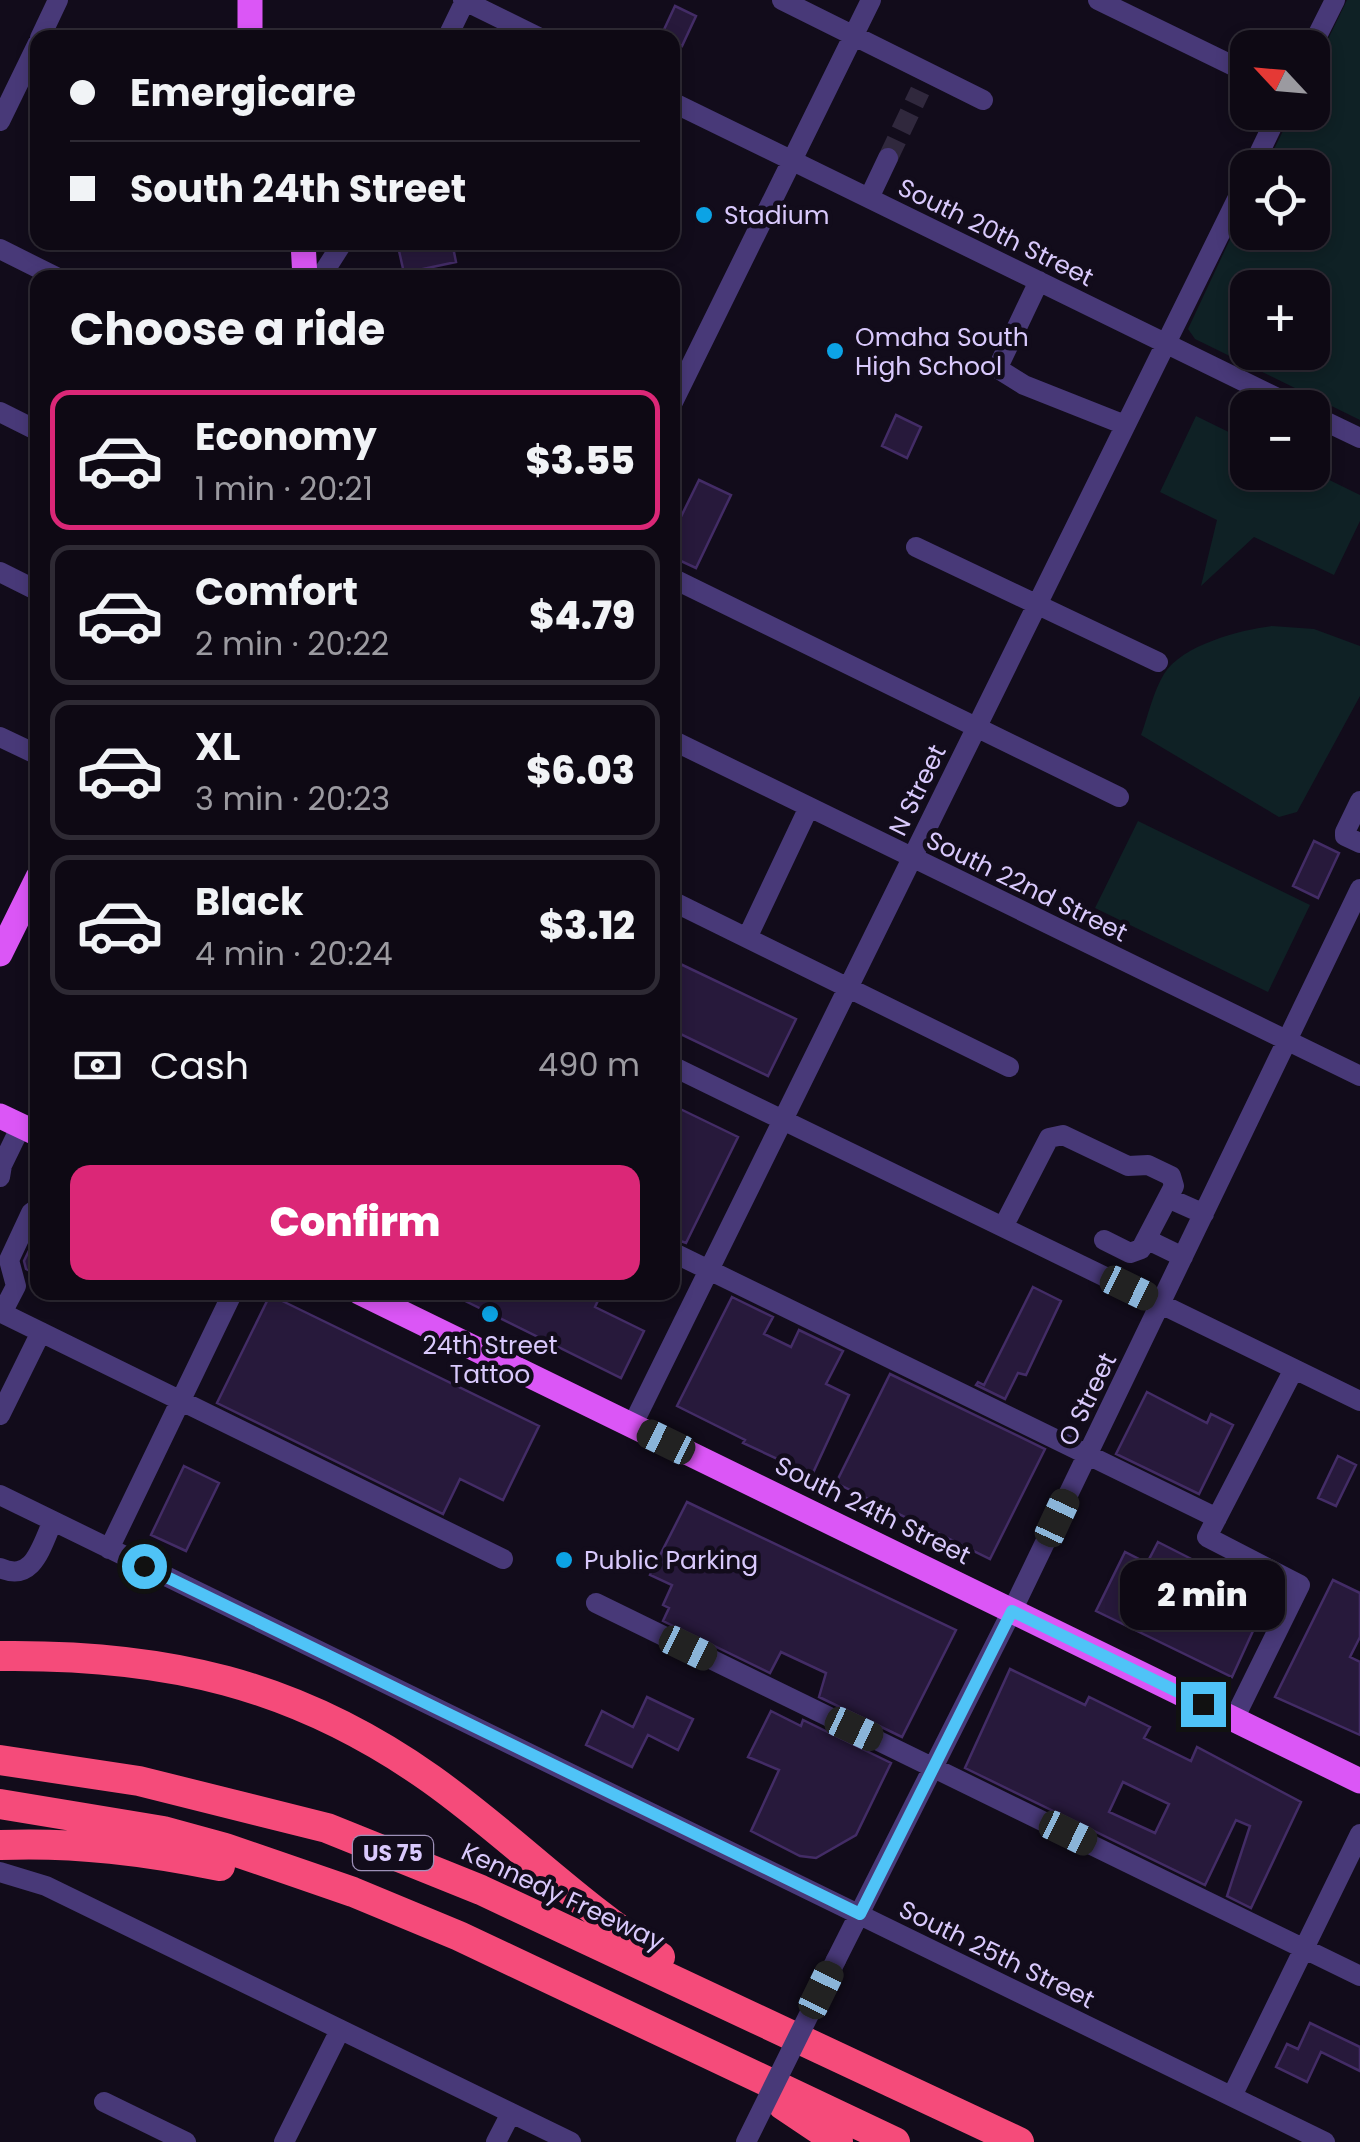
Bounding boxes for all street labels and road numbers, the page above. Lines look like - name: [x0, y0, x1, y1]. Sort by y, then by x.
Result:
- street label: South 20th Street: [892, 170, 1099, 295]
- street label: N Street: [880, 739, 955, 842]
- street label: South 22nd Street: [920, 823, 1133, 950]
- street label: O Street: [1050, 1347, 1125, 1452]
- street label: South 24th Street: [769, 1448, 976, 1573]
- street label: Kennedy Freeway: [456, 1834, 670, 1959]
- road number: US 75: [353, 1836, 433, 1870]
- street label: South 25th Street: [893, 1892, 1100, 2017]

